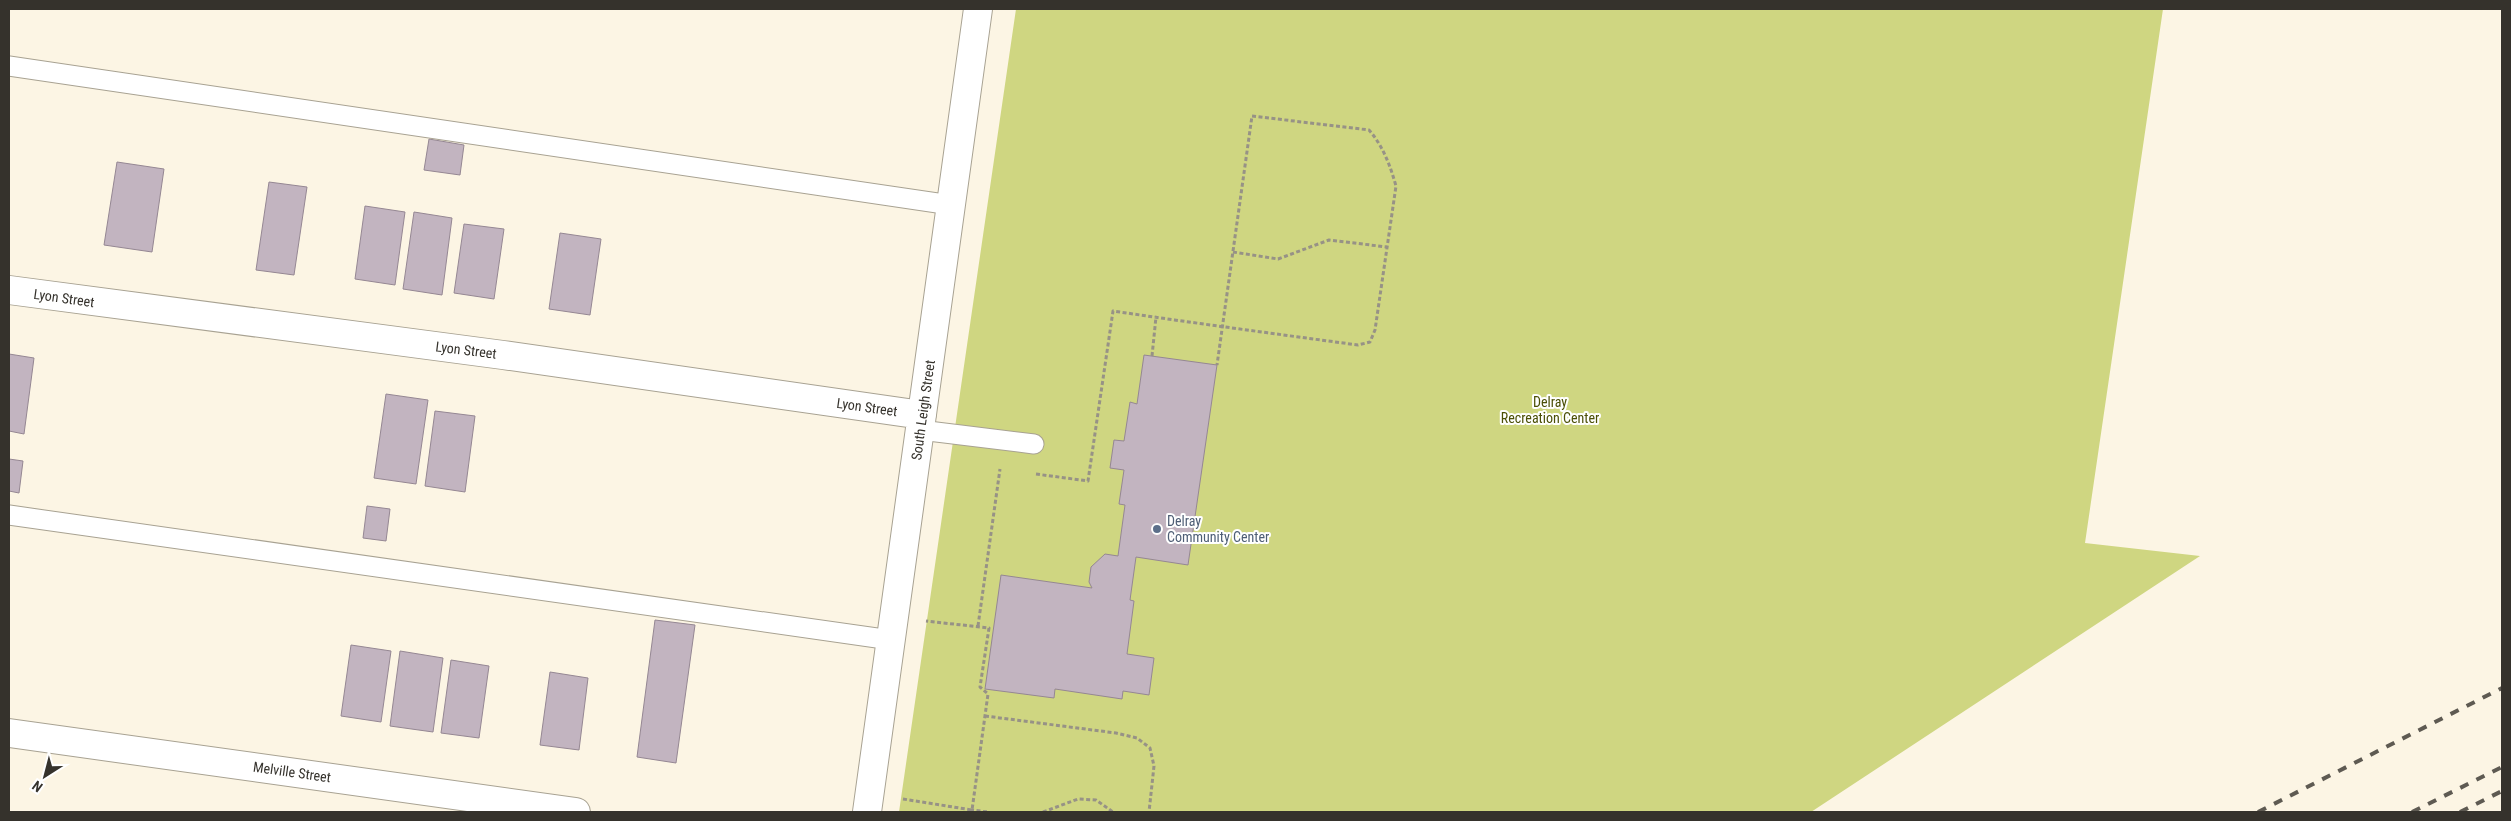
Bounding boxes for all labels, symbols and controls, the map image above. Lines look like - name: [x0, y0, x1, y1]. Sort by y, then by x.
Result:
- street label: Lyon Street: [33, 286, 95, 310]
- street label: Lyon Street: [435, 338, 497, 362]
- street label: South Leigh Street: [908, 359, 938, 461]
- park label: Delray Recreation Center: [1501, 394, 1599, 426]
- street label: Lyon Street: [836, 395, 898, 419]
- place label: Delray Community Center: [1167, 513, 1269, 545]
- marker: Delray Community Center: [1151, 523, 1163, 535]
- north arrow: [20, 751, 70, 801]
- street label: Melville Street: [252, 759, 332, 785]
- text: N: [29, 778, 46, 796]

